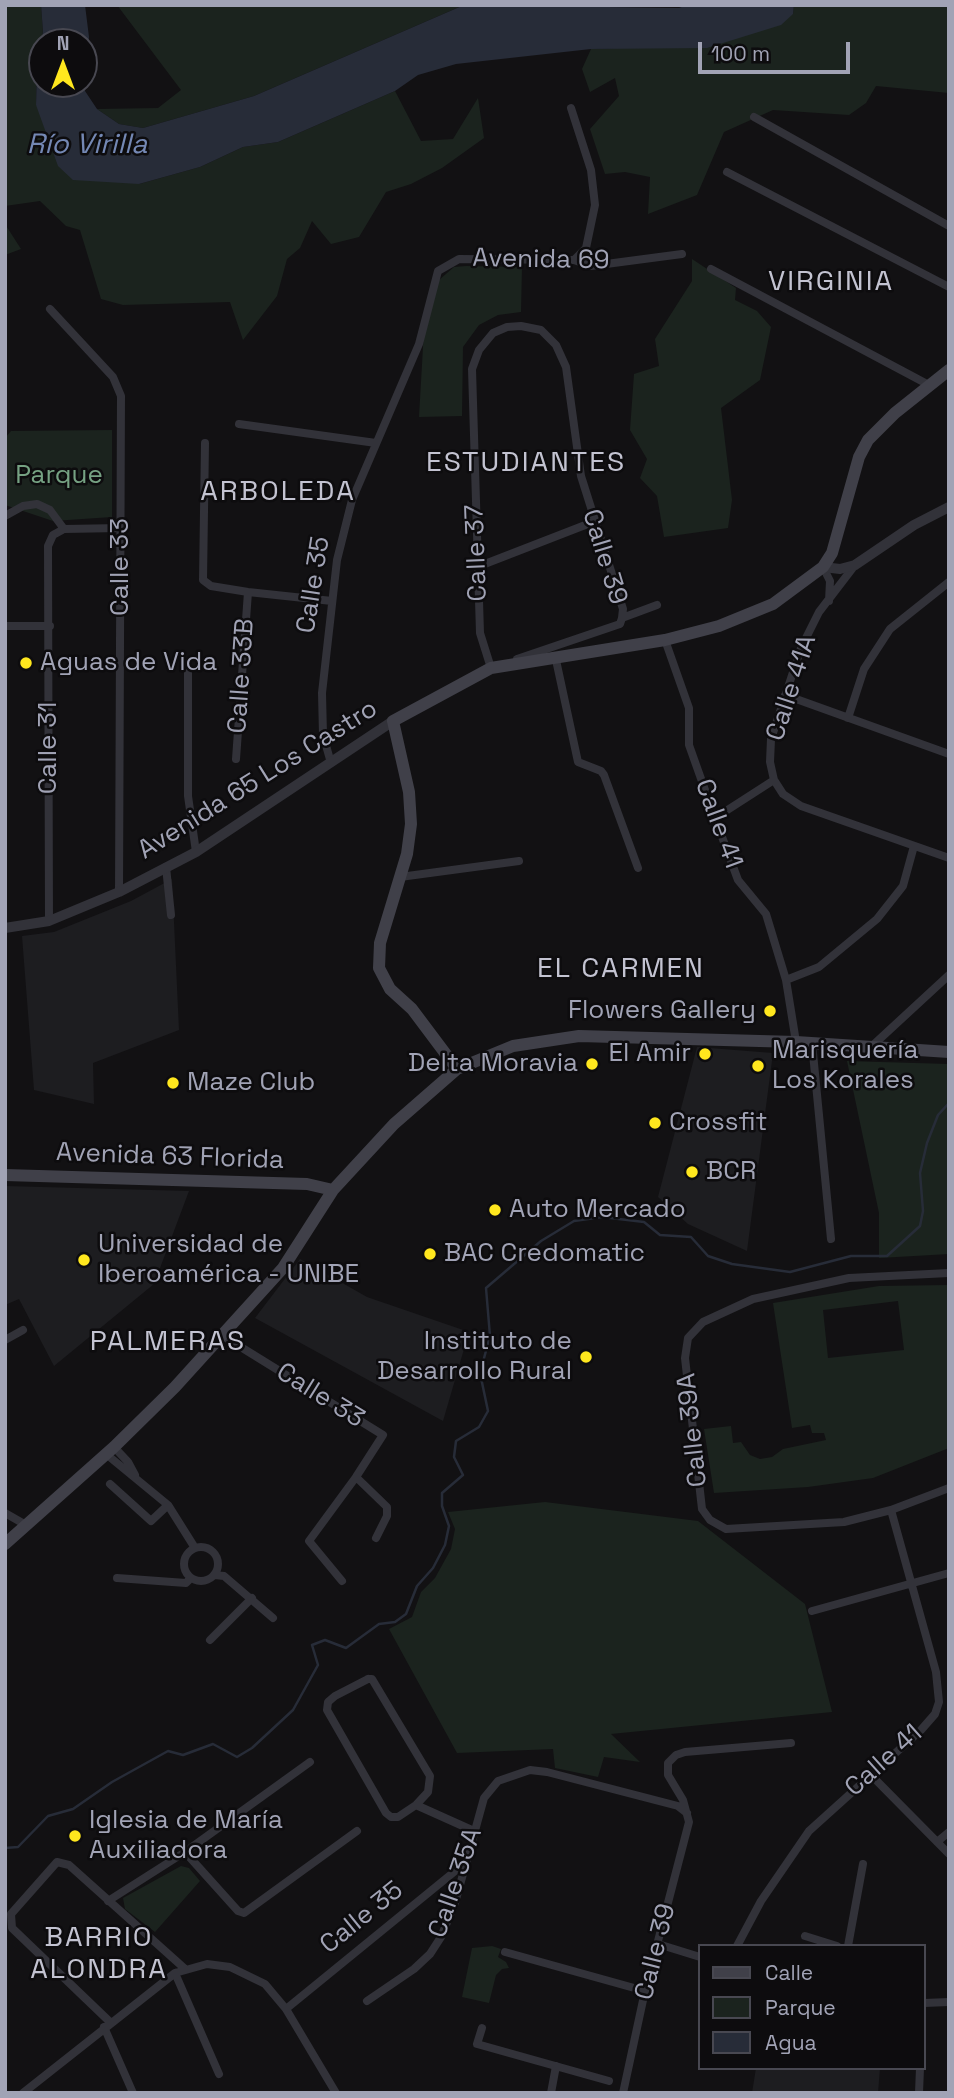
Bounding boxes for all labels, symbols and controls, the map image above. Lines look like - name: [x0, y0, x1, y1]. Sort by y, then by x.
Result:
- north arrow: [28, 28, 98, 98]
- scale bar: [702, 28, 854, 72]
- text: N: [57, 31, 69, 56]
- text: 100 m: [711, 40, 770, 67]
- water label: Río Virilla: [27, 128, 147, 162]
- street label: Avenida 69: [472, 243, 610, 277]
- district label: VIRGINIA: [769, 265, 893, 299]
- district label: ESTUDIANTES: [427, 446, 625, 480]
- park label: Parque: [15, 460, 103, 492]
- district label: ARBOLEDA: [201, 475, 355, 509]
- street label: Calle 37: [460, 504, 494, 602]
- street label: Calle 39: [575, 506, 633, 608]
- street label: Calle 33: [105, 518, 137, 616]
- street label: Calle 35: [291, 534, 337, 636]
- street label: Calle 33B: [222, 618, 262, 734]
- street label: Calle 41A: [760, 631, 824, 745]
- place label: Aguas de Vida: [40, 647, 217, 679]
- marker: Aguas de Vida: [18, 655, 34, 671]
- street label: Avenida 65 Los Castro: [132, 694, 384, 866]
- street label: Calle 31: [33, 702, 65, 794]
- street label: Calle 41: [687, 775, 749, 873]
- district label: EL CARMEN: [538, 952, 704, 986]
- place label: Flowers Gallery: [568, 995, 756, 1027]
- marker: Flowers Gallery: [762, 1003, 778, 1019]
- place label: Marisquería Los Korales: [772, 1035, 918, 1096]
- place label: El Amir: [608, 1038, 691, 1070]
- marker: El Amir: [697, 1046, 713, 1062]
- place label: Delta Moravia: [408, 1048, 578, 1080]
- marker: Delta Moravia: [584, 1056, 600, 1072]
- marker: Marisquería Los Korales: [750, 1058, 766, 1074]
- place label: Maze Club: [187, 1067, 315, 1099]
- marker: Maze Club: [165, 1075, 181, 1091]
- place label: Crossfit: [669, 1107, 767, 1139]
- marker: Crossfit: [647, 1115, 663, 1131]
- street label: Avenida 63 Florida: [55, 1137, 285, 1177]
- place label: BCR: [706, 1156, 756, 1188]
- marker: BCR: [684, 1164, 700, 1180]
- place label: Auto Mercado: [509, 1194, 686, 1226]
- marker: Auto Mercado: [487, 1202, 503, 1218]
- place label: Universidad de Iberoamérica - UNIBE: [98, 1229, 359, 1290]
- place label: BAC Credomatic: [444, 1238, 645, 1270]
- marker: BAC Credomatic: [422, 1246, 438, 1262]
- marker: Universidad de Iberoamérica - UNIBE: [76, 1252, 92, 1268]
- district label: PALMERAS: [91, 1325, 245, 1359]
- place label: Instituto de Desarrollo Rural: [377, 1326, 572, 1388]
- marker: Instituto de Desarrollo Rural: [578, 1349, 594, 1365]
- street label: Calle 33: [270, 1357, 370, 1435]
- street label: Calle 39A: [672, 1371, 714, 1489]
- street label: Calle 41: [839, 1718, 929, 1804]
- place label: Iglesia de María Auxiliadora: [89, 1805, 283, 1867]
- street label: Calle 35A: [423, 1824, 489, 1942]
- marker: Iglesia de María Auxiliadora: [67, 1828, 83, 1844]
- street label: Calle 35: [314, 1875, 410, 1961]
- street label: Calle 39: [629, 1901, 683, 2003]
- district label: BARRIO ALONDRA: [31, 1921, 167, 1987]
- legend: [698, 1944, 926, 2070]
- text: Calle: [765, 1959, 813, 1986]
- text: Parque: [765, 1994, 836, 2021]
- text: Agua: [765, 2029, 817, 2056]

